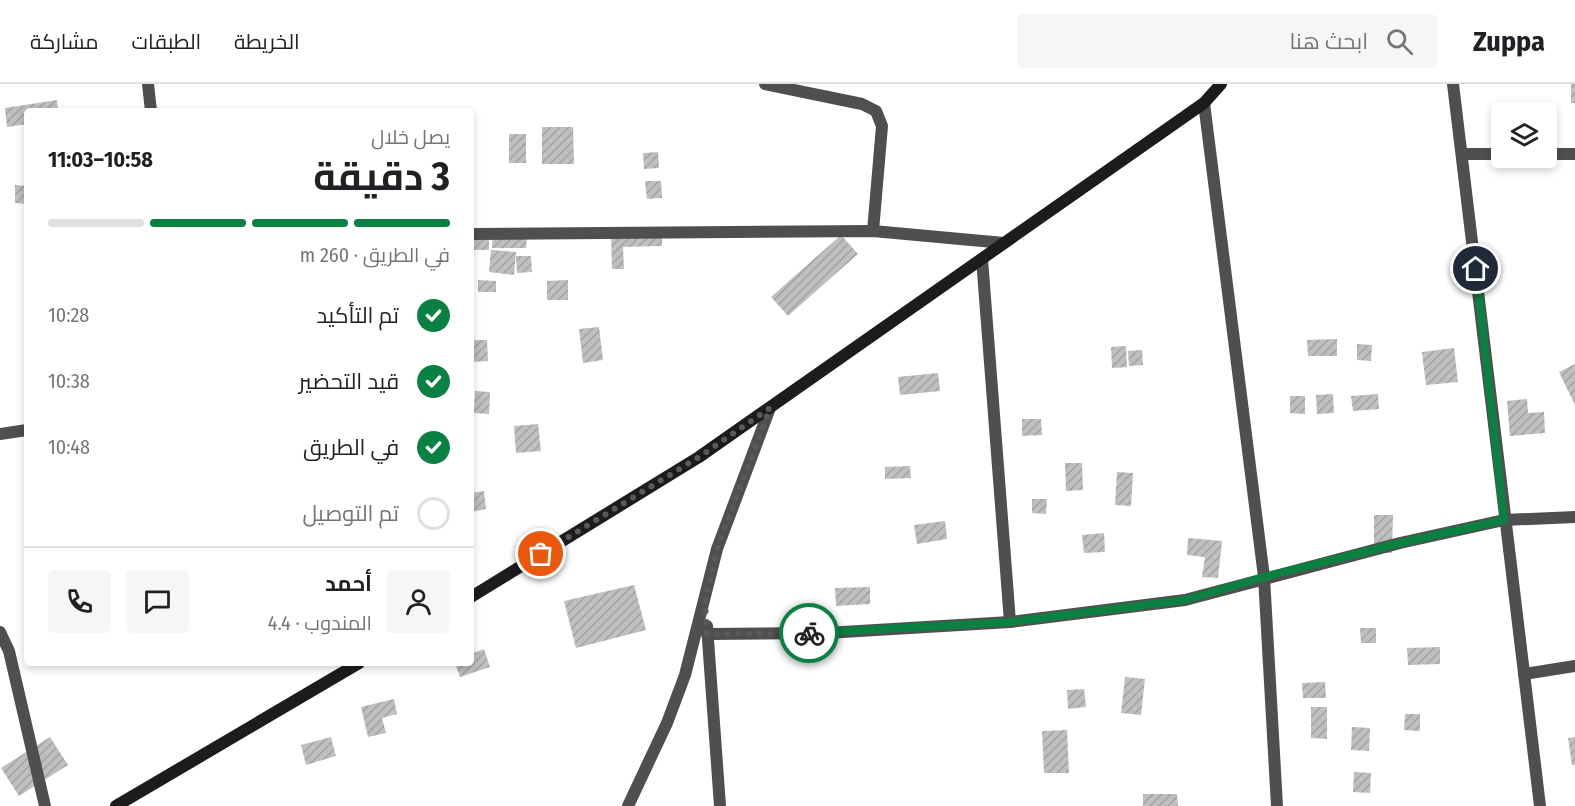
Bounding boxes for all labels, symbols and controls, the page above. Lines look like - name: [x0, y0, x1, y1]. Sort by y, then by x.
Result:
- search box: [1017, 14, 1437, 68]
- icon: search: [1383, 25, 1416, 58]
- text: Zuppa: [1473, 25, 1545, 58]
- text: ابحث هنا: [1289, 28, 1368, 55]
- text: مشاركة: [30, 29, 99, 55]
- text: الطبقات: [132, 29, 201, 55]
- text: الخريطة: [234, 29, 300, 55]
- map controls: [1491, 102, 1557, 168]
- button: layers: [1491, 102, 1557, 168]
- text: يصل خلال: [371, 125, 450, 149]
- text: 10:58–11:03: [48, 146, 153, 173]
- text: 3 دقيقة: [313, 154, 450, 200]
- text: في الطريق · 260 m: [300, 243, 450, 267]
- pin: [1450, 243, 1501, 294]
- icon: home: [1459, 252, 1492, 285]
- icon: check: [417, 299, 450, 332]
- text: تم التأكيد: [317, 302, 399, 329]
- text: 10:28: [48, 303, 89, 327]
- icon: check: [417, 365, 450, 398]
- text: قيد التحضير: [299, 368, 399, 395]
- text: 10:38: [48, 369, 90, 393]
- icon: check: [417, 431, 450, 464]
- text: في الطريق: [303, 434, 399, 461]
- text: 10:48: [48, 435, 90, 459]
- text: تم التوصيل: [302, 500, 399, 527]
- pin: [515, 528, 566, 579]
- icon: bag: [524, 537, 557, 570]
- button: phone: [48, 570, 111, 633]
- button: chat: [126, 570, 189, 633]
- text: أحمد: [325, 570, 372, 597]
- button: person: [387, 570, 450, 633]
- courier: [779, 603, 839, 663]
- text: المندوب · 4.4: [268, 611, 372, 635]
- icon: bike: [793, 617, 826, 650]

